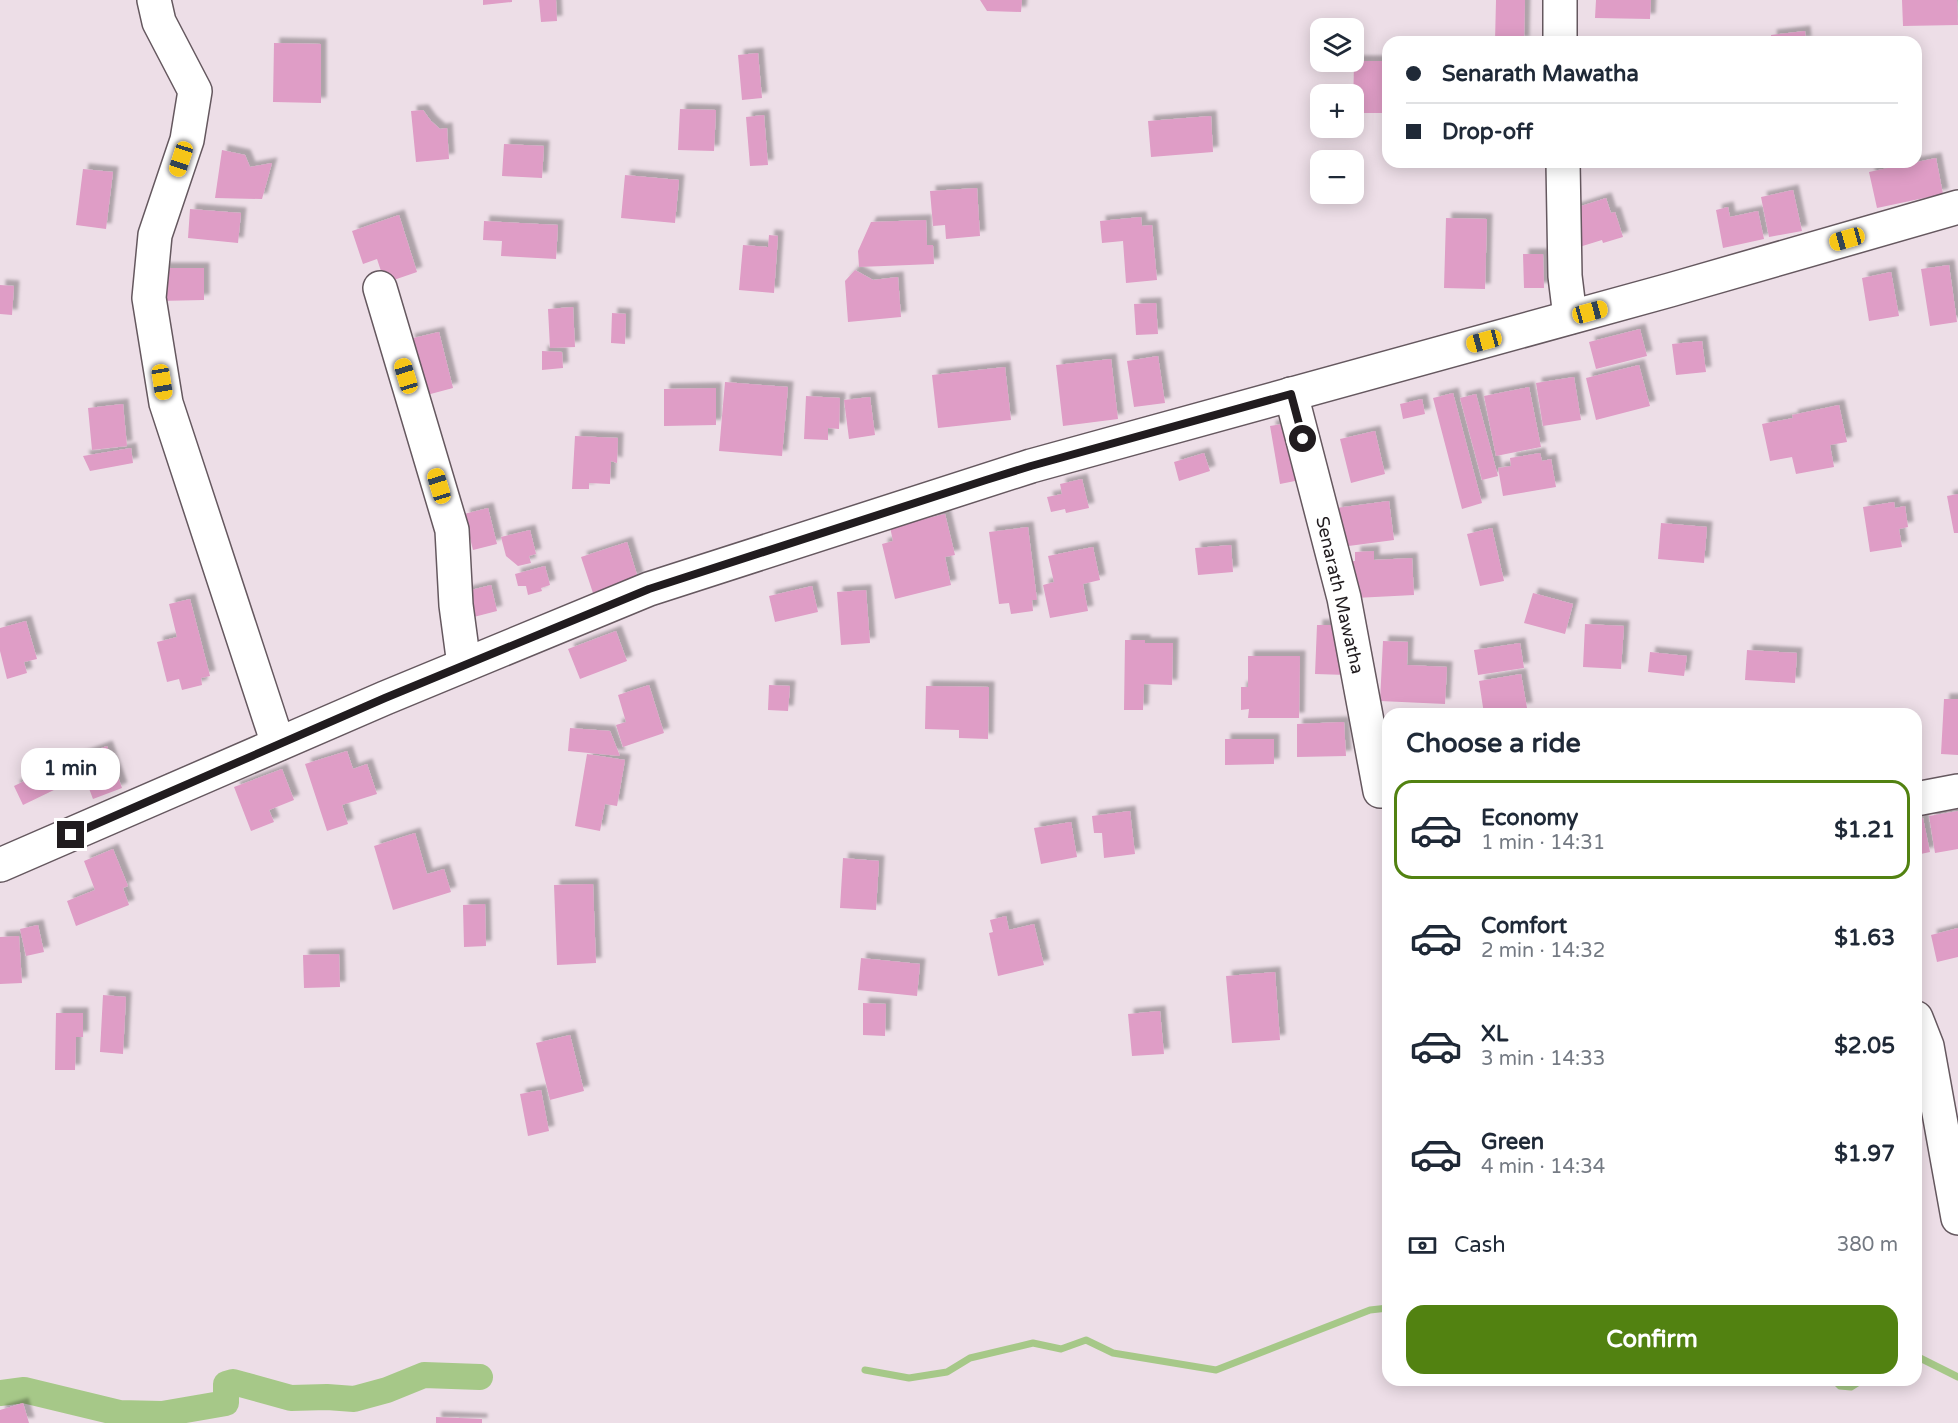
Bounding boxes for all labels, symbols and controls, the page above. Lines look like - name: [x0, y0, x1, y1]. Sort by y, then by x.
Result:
- map controls: [1310, 18, 1364, 204]
- button: layers: [1310, 18, 1364, 72]
- text: Senarath Mawatha: [1442, 61, 1639, 87]
- button: +: [1310, 84, 1364, 138]
- text: Drop-off: [1442, 119, 1533, 145]
- car: [167, 139, 195, 179]
- button: −: [1310, 150, 1364, 204]
- car: [1827, 225, 1867, 253]
- car: [1570, 299, 1610, 325]
- car: [1464, 328, 1504, 354]
- car: [392, 356, 420, 396]
- car: [150, 363, 174, 401]
- route start: [1289, 425, 1316, 452]
- car: [425, 466, 453, 506]
- street label: Senarath Mawatha: [1311, 514, 1369, 676]
- text: Choose a ride: [1406, 727, 1581, 760]
- callout: 1 min: [22, 748, 121, 790]
- text: 1 min: [44, 757, 97, 781]
- icon: car: [1409, 803, 1463, 857]
- text: Economy: [1481, 805, 1578, 831]
- text: $1.21: [1834, 817, 1895, 843]
- route end: [57, 821, 84, 848]
- text: 1 min · 14:31: [1481, 831, 1605, 855]
- icon: car: [1409, 911, 1463, 965]
- text: Comfort: [1481, 913, 1567, 939]
- text: $1.63: [1834, 925, 1895, 951]
- text: 2 min · 14:32: [1481, 939, 1605, 963]
- icon: car: [1409, 1019, 1463, 1073]
- text: XL: [1481, 1021, 1508, 1047]
- text: $2.05: [1834, 1033, 1895, 1059]
- text: 3 min · 14:33: [1481, 1047, 1605, 1071]
- icon: car: [1409, 1127, 1463, 1181]
- text: Green: [1481, 1129, 1544, 1155]
- text: $1.97: [1834, 1141, 1895, 1167]
- text: 4 min · 14:34: [1481, 1155, 1605, 1179]
- icon: cash: [1406, 1229, 1439, 1262]
- text: Cash: [1454, 1232, 1506, 1258]
- text: 380 m: [1837, 1233, 1898, 1257]
- button: Confirm: [1406, 1305, 1898, 1374]

